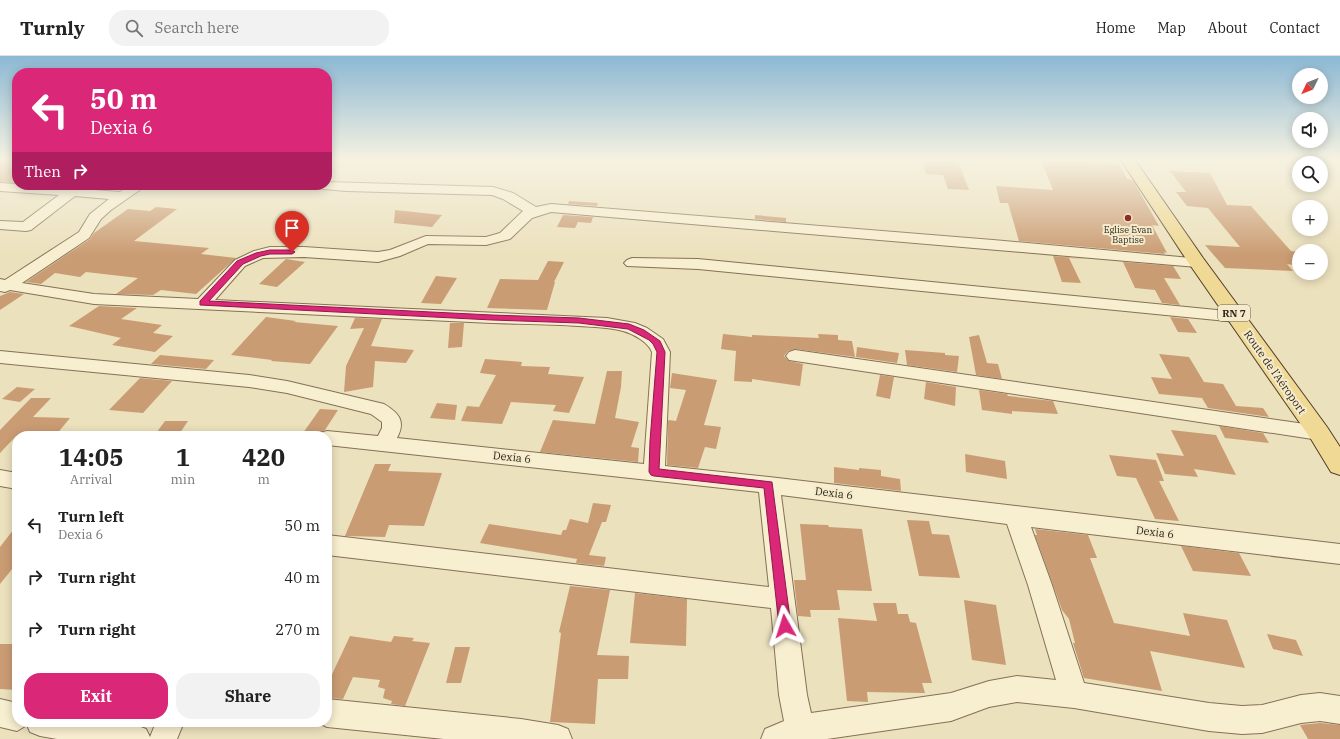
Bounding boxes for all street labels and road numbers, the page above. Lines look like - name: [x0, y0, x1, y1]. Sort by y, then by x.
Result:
- road number: RN 7: [1218, 305, 1250, 321]
- street label: Route de l’Aéroport: [1241, 327, 1309, 417]
- street label: Dexia 6: [492, 448, 532, 466]
- street label: Dexia 6: [814, 484, 854, 502]
- street label: Dexia 6: [1135, 523, 1175, 541]

